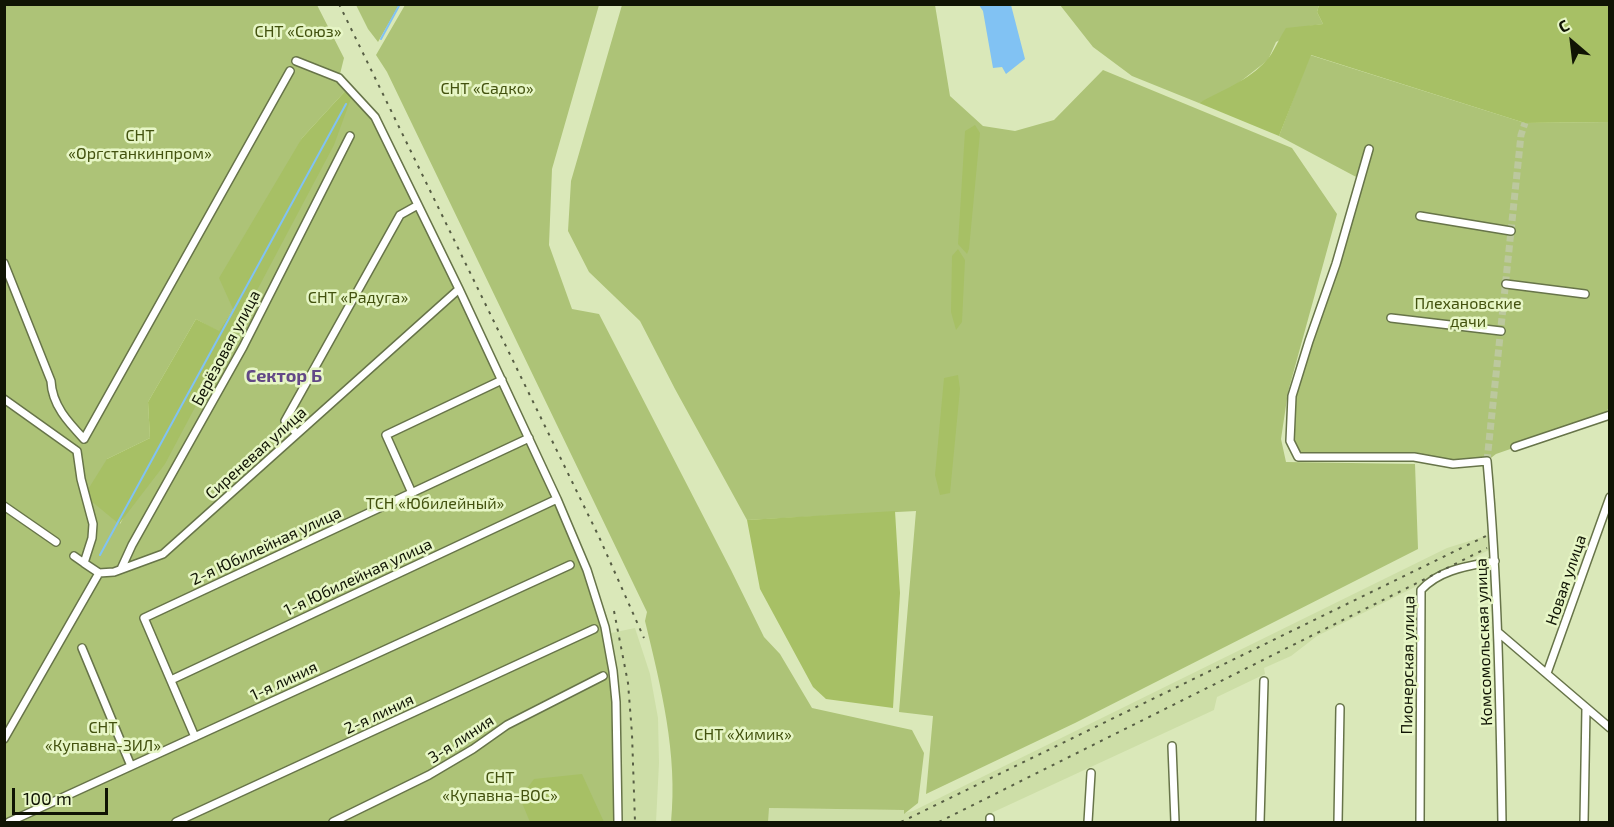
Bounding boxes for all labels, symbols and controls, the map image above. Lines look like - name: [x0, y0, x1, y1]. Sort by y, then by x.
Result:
- north arrow: [1542, 12, 1602, 72]
- text: С: [1555, 15, 1572, 36]
- park label: СНТ «Союз»: [255, 22, 341, 42]
- park label: СНТ «Садко»: [440, 79, 534, 99]
- park label: СНТ «Оргстанкинпром»: [68, 126, 212, 164]
- street label: Берёзовая улица: [188, 287, 264, 409]
- park label: СНТ «Радуга»: [308, 288, 408, 308]
- park label: Плехановские дачи: [1414, 294, 1522, 332]
- district label: Сектор Б: [246, 365, 322, 387]
- street label: Сиреневая улица: [202, 403, 310, 503]
- park label: ТСН «Юбилейный»: [366, 494, 504, 514]
- street label: 2-я Юбилейная улица: [188, 503, 344, 589]
- street label: Новая улица: [1542, 532, 1590, 628]
- street label: 1-я Юбилейная улица: [281, 534, 435, 620]
- street label: Комсомольская улица: [1471, 558, 1497, 726]
- street label: Пионерская улица: [1397, 595, 1419, 735]
- street label: 1-я линия: [248, 657, 320, 705]
- street label: 2-я линия: [341, 690, 417, 738]
- street label: 3-я линия: [425, 711, 497, 767]
- park label: СНТ «Купавна-ЗИЛ»: [45, 718, 161, 756]
- park label: СНТ «Химик»: [694, 725, 792, 745]
- park label: СНТ «Купавна-ВОС»: [442, 768, 558, 806]
- scale bar: [15, 776, 111, 814]
- text: 100 m: [23, 787, 72, 809]

